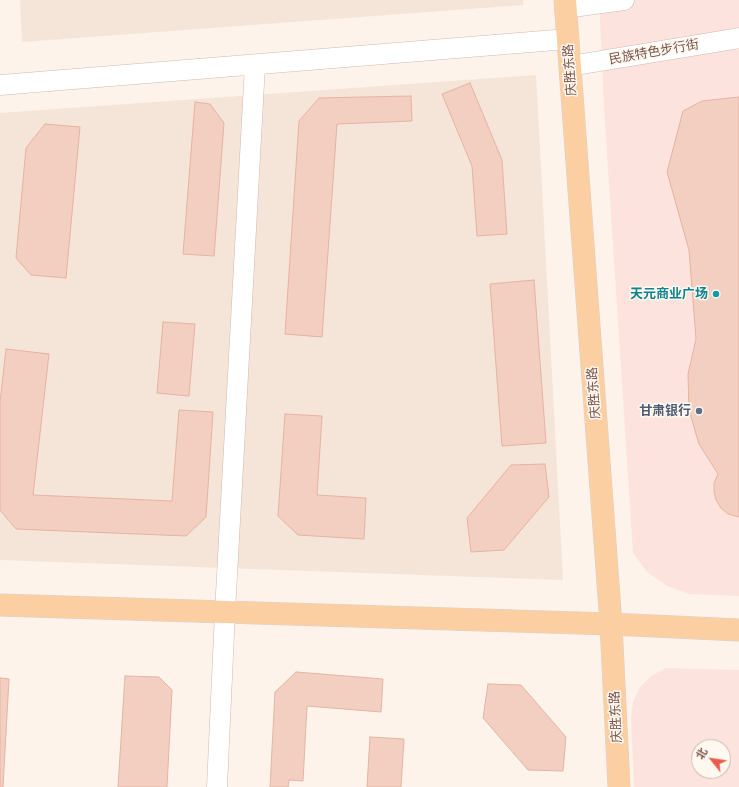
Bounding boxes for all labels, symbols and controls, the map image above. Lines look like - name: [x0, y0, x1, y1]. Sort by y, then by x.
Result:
- street label: 民族特色步行街: [608, 36, 700, 68]
- street label: 庆胜东路: [560, 44, 580, 96]
- place label: 天元商业广场: [630, 286, 708, 302]
- marker: 天元商业广场: [711, 289, 721, 299]
- street label: 庆胜东路: [584, 367, 604, 419]
- place label: 甘肃银行: [639, 403, 691, 419]
- marker: 甘肃银行: [694, 406, 704, 416]
- street label: 庆胜东路: [607, 691, 625, 743]
- north arrow: [691, 739, 731, 779]
- text: 北: [693, 745, 710, 762]

